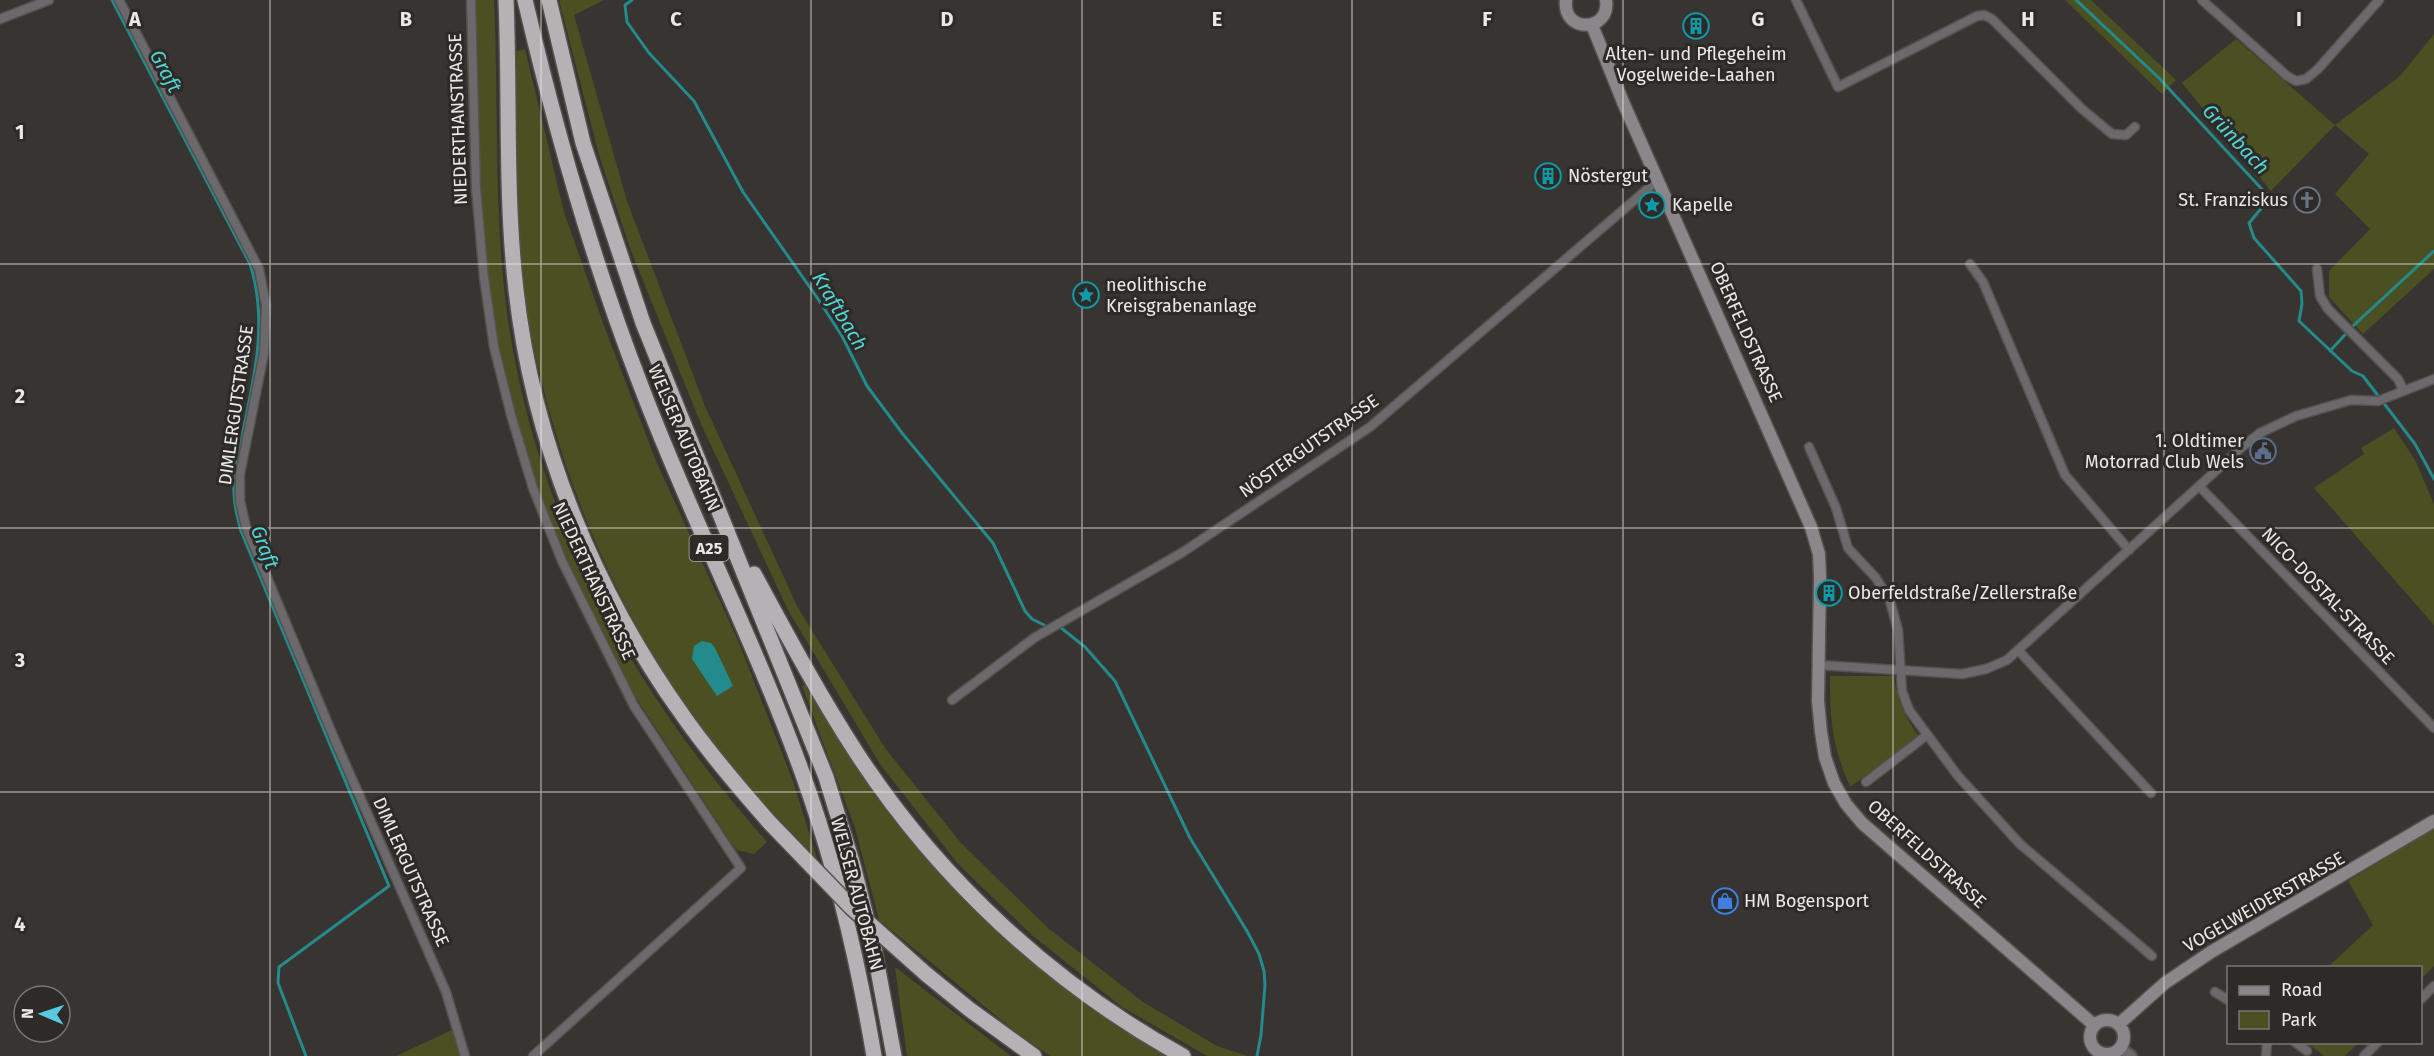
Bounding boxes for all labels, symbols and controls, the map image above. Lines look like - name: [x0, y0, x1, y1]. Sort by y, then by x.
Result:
- text: A: [128, 7, 142, 31]
- text: B: [400, 7, 412, 31]
- text: C: [670, 7, 682, 31]
- text: D: [940, 7, 954, 31]
- text: E: [1212, 7, 1222, 31]
- text: F: [1482, 7, 1492, 31]
- text: G: [1752, 7, 1764, 31]
- text: H: [2021, 7, 2035, 31]
- text: I: [2296, 7, 2302, 31]
- building icon: Alten- und Pflegeheim Vogelweide-Laahen: [1681, 11, 1711, 41]
- street label: NIEDERTHANSTRASSE: [444, 33, 472, 205]
- place label: Alten- und Pflegeheim Vogelweide-Laahen: [1605, 43, 1787, 86]
- water label: Graft: [145, 46, 187, 97]
- water label: Grünbach: [2197, 99, 2275, 179]
- text: 1: [15, 120, 25, 144]
- building icon: Nöstergut: [1533, 161, 1563, 191]
- place label: Nöstergut: [1568, 165, 1649, 187]
- church icon: St. Franziskus: [2292, 185, 2322, 215]
- place label: St. Franziskus: [2178, 189, 2288, 211]
- place icon: Kapelle: [1637, 190, 1667, 220]
- place label: Kapelle: [1672, 194, 1733, 216]
- street label: OBERFELDSTRASSE: [1705, 258, 1787, 406]
- water label: Kraftbach: [807, 267, 873, 355]
- place label: neolithische Kreisgrabenanlage: [1106, 274, 1257, 317]
- place icon: neolithische Kreisgrabenanlage: [1071, 280, 1101, 310]
- street label: DIMLERGUTSTRASSE: [214, 324, 258, 486]
- street label: WELSER AUTOBAHN: [643, 361, 725, 515]
- text: 2: [15, 384, 25, 408]
- street label: NÖSTERGUTSTRASSE: [1235, 390, 1383, 502]
- place label: 1. Oldtimer Motorrad Club Wels: [2085, 430, 2244, 473]
- public building icon: 1. Oldtimer Motorrad Club Wels: [2248, 436, 2278, 466]
- street label: NIEDERTHANSTRASSE: [548, 498, 640, 664]
- water label: Graft: [246, 522, 285, 573]
- street label: NICO-DOSTAL-STRASSE: [2257, 523, 2399, 669]
- road number: A25: [690, 535, 728, 561]
- building icon: Oberfeldstraße/Zellerstraße: [1814, 578, 1844, 608]
- place label: Oberfeldstraße/Zellerstraße: [1848, 582, 2077, 604]
- text: 3: [14, 648, 25, 672]
- street label: DIMLERGUTSTRASSE: [368, 794, 454, 950]
- street label: OBERFELDSTRASSE: [1863, 795, 1991, 913]
- street label: WELSER AUTOBAHN: [826, 815, 888, 973]
- street label: VOGELWEIDERSTRASSE: [2180, 847, 2348, 957]
- shop icon: HM Bogensport: [1710, 886, 1740, 916]
- place label: HM Bogensport: [1744, 890, 1869, 912]
- text: 4: [14, 912, 26, 936]
- legend: [2227, 966, 2422, 1044]
- text: Road: [2281, 979, 2323, 1001]
- north arrow: [12, 984, 72, 1044]
- text: N: [18, 1008, 37, 1019]
- text: Park: [2281, 1009, 2317, 1031]

